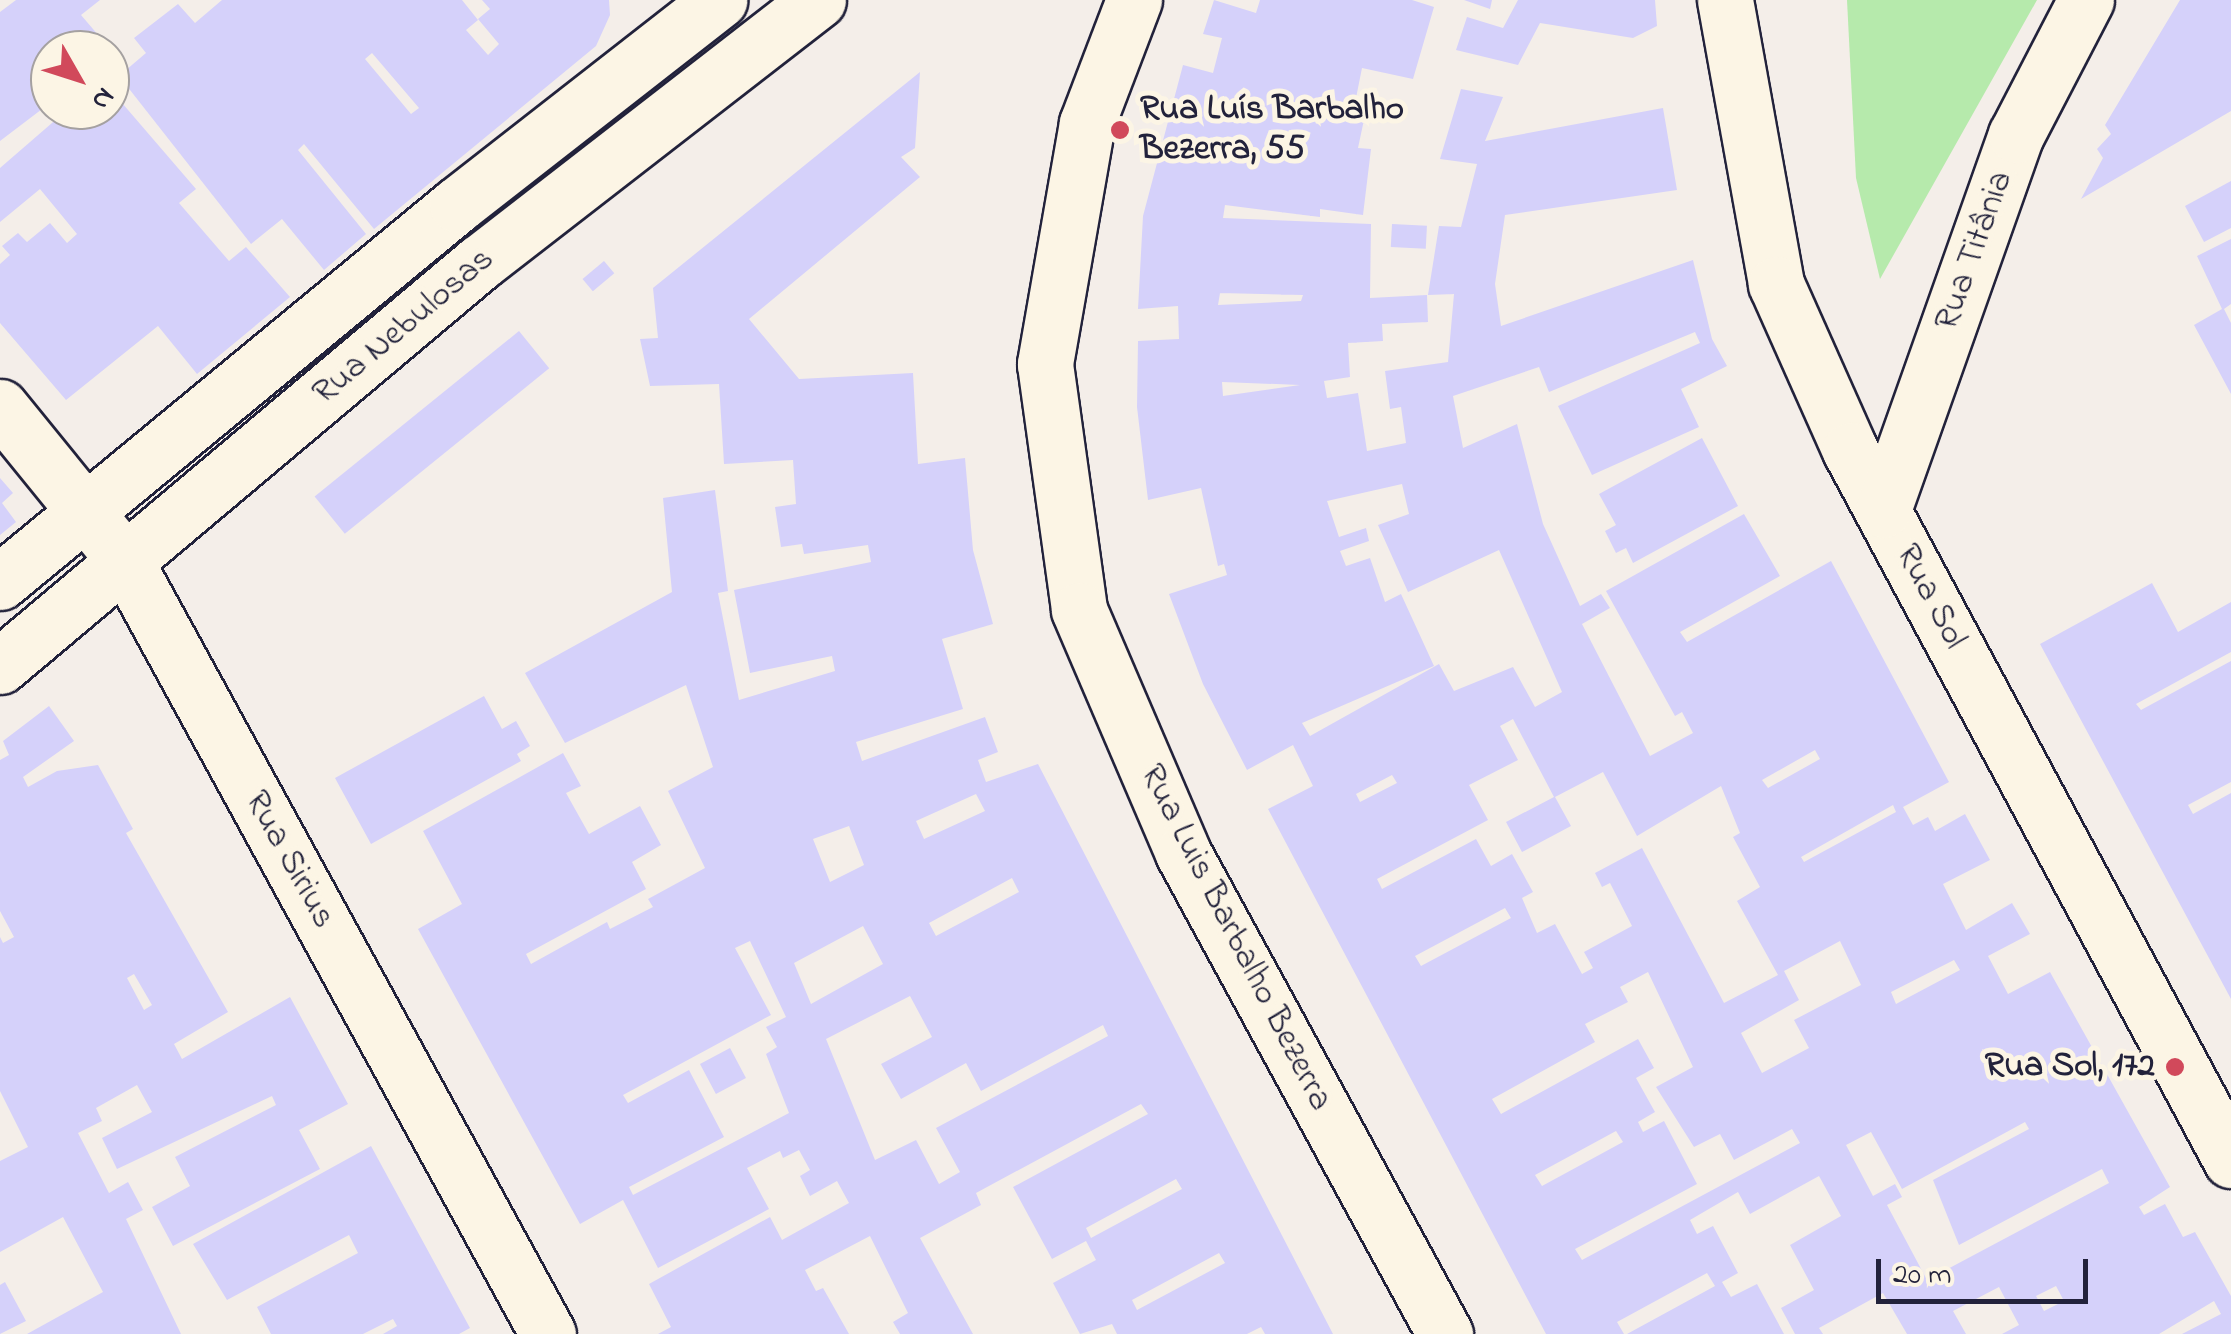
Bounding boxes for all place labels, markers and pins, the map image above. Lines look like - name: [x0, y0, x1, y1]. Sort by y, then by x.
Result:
- place label: Rua Luís Barbalho Bezerra, 55: [1140, 89, 1404, 171]
- marker: Rua Luís Barbalho Bezerra, 55: [1109, 119, 1131, 141]
- place label: Rua Sol, 172: [1985, 1046, 2155, 1088]
- marker: Rua Sol, 172: [2164, 1056, 2186, 1078]

